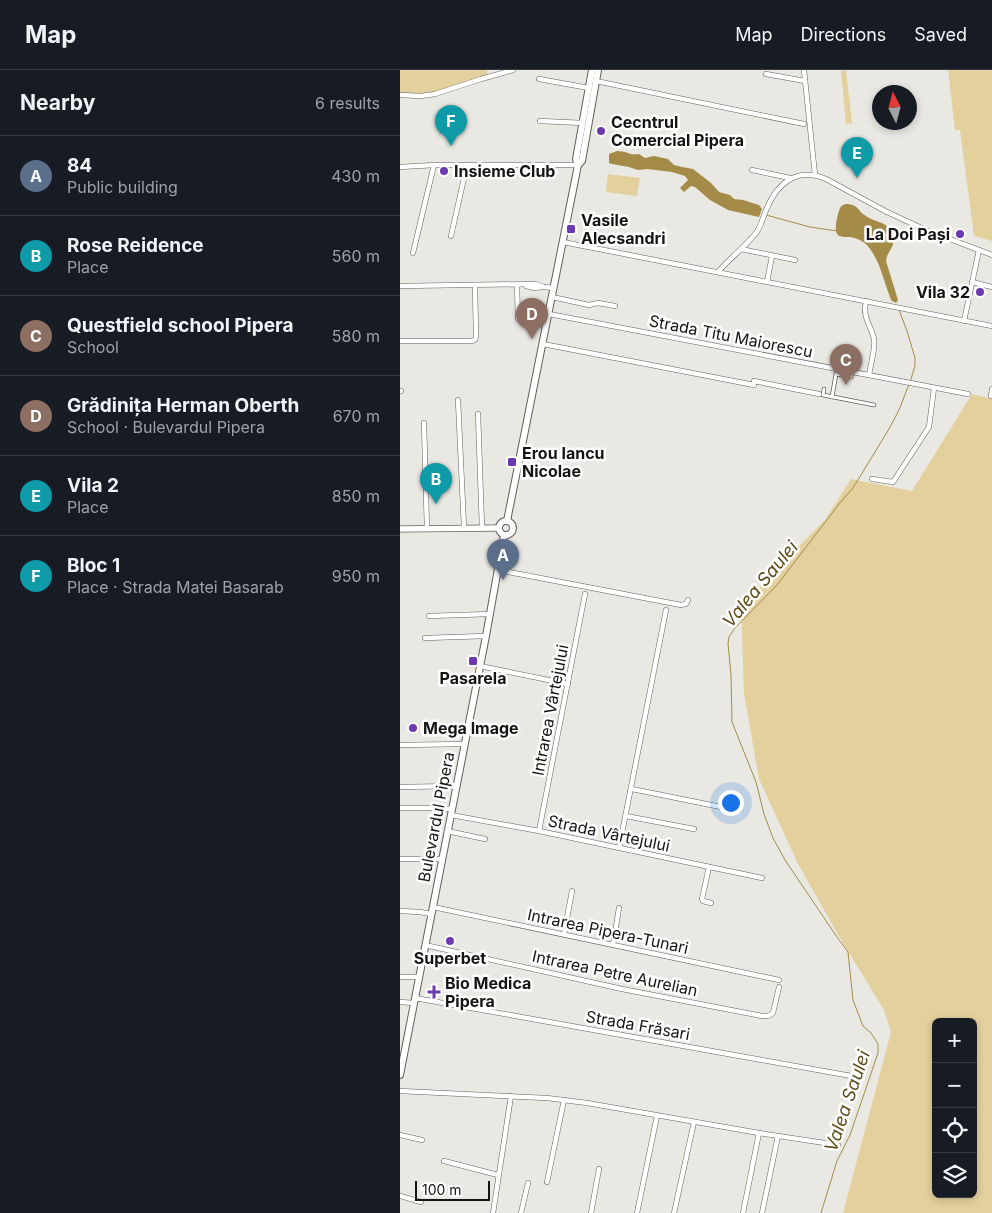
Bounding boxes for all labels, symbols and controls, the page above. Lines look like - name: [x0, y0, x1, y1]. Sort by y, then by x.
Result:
- text: Map: [25, 20, 76, 49]
- text: Map: [735, 24, 773, 45]
- text: Directions: [801, 24, 886, 45]
- text: Saved: [914, 24, 967, 45]
- north arrow: [872, 85, 917, 130]
- text: Nearby: [20, 90, 95, 115]
- text: 6 results: [315, 93, 380, 113]
- pin: F: [435, 105, 467, 146]
- place label: Cecntrul Comercial Pipera: [611, 112, 744, 150]
- marker: Cecntrul Comercial Pipera: [595, 125, 607, 137]
- pin: E: [841, 137, 873, 178]
- text: 84: [67, 154, 92, 177]
- place label: Insieme Club: [454, 161, 555, 181]
- marker: Insieme Club: [438, 165, 450, 177]
- text: A: [30, 166, 42, 186]
- text: 430 m: [331, 166, 380, 186]
- text: Public building: [67, 177, 178, 197]
- place label: Vasile Alecsandri: [581, 210, 666, 248]
- marker: Vasile Alecsandri: [565, 223, 577, 235]
- place label: La Doi Pași: [866, 224, 950, 244]
- marker: La Doi Pași: [954, 228, 966, 240]
- text: Rose Reidence: [67, 234, 204, 257]
- text: B: [31, 246, 41, 266]
- text: 560 m: [332, 246, 380, 266]
- text: Place: [67, 257, 109, 277]
- place label: Vila 32: [916, 282, 970, 302]
- marker: Vila 32: [974, 286, 986, 298]
- pin: D: [516, 298, 548, 339]
- street label: Strada Titu Maiorescu: [648, 310, 814, 362]
- text: Questfield school Pipera: [67, 314, 294, 337]
- text: C: [30, 326, 42, 346]
- text: 580 m: [332, 326, 380, 346]
- text: School: [67, 337, 119, 357]
- pin: C: [830, 344, 862, 385]
- text: Grădinița Herman Oberth: [67, 394, 299, 417]
- text: D: [30, 406, 42, 426]
- text: 670 m: [333, 406, 380, 426]
- text: School · Bulevardul Pipera: [67, 417, 265, 437]
- place label: Erou Iancu Nicolae: [522, 443, 605, 481]
- marker: Erou Iancu Nicolae: [506, 456, 518, 468]
- pin: B: [420, 463, 452, 504]
- text: Vila 2: [67, 474, 119, 497]
- text: E: [31, 486, 41, 506]
- text: 850 m: [332, 486, 380, 506]
- text: Place: [67, 497, 109, 517]
- water label: Valea Saulei: [718, 536, 802, 631]
- pin: A: [487, 539, 519, 580]
- text: Bloc 1: [67, 554, 120, 577]
- text: F: [31, 566, 41, 586]
- text: 950 m: [332, 566, 380, 586]
- text: Place · Strada Matei Basarab: [67, 577, 284, 597]
- street label: Intrarea Vârtejului: [527, 643, 573, 777]
- marker: Pasarela: [467, 655, 479, 667]
- place label: Pasarela: [440, 668, 506, 688]
- place label: Mega Image: [423, 718, 519, 738]
- marker: Mega Image: [407, 722, 419, 734]
- street label: Bulevardul Pipera: [414, 750, 458, 884]
- your location: [718, 790, 744, 816]
- street label: Strada Vârtejului: [546, 810, 672, 856]
- street label: Intrarea Pipera-Tunari: [526, 904, 690, 958]
- marker: Superbet: [444, 935, 456, 947]
- street label: Intrarea Petre Aurelian: [530, 946, 700, 1000]
- place label: Superbet: [414, 948, 486, 968]
- place label: Bio Medica Pipera: [445, 973, 531, 1011]
- marker: Bio Medica Pipera: [427, 985, 441, 999]
- street label: Strada Frăsari: [584, 1006, 692, 1044]
- map controls: [932, 1018, 977, 1198]
- button: +: [932, 1018, 977, 1063]
- water label: Valea Saulei: [820, 1047, 874, 1154]
- button: −: [932, 1063, 977, 1108]
- button: locate: [932, 1108, 977, 1153]
- button: layers: [932, 1153, 977, 1198]
- scale bar: [415, 1178, 490, 1201]
- text: 100 m: [422, 1181, 462, 1198]

